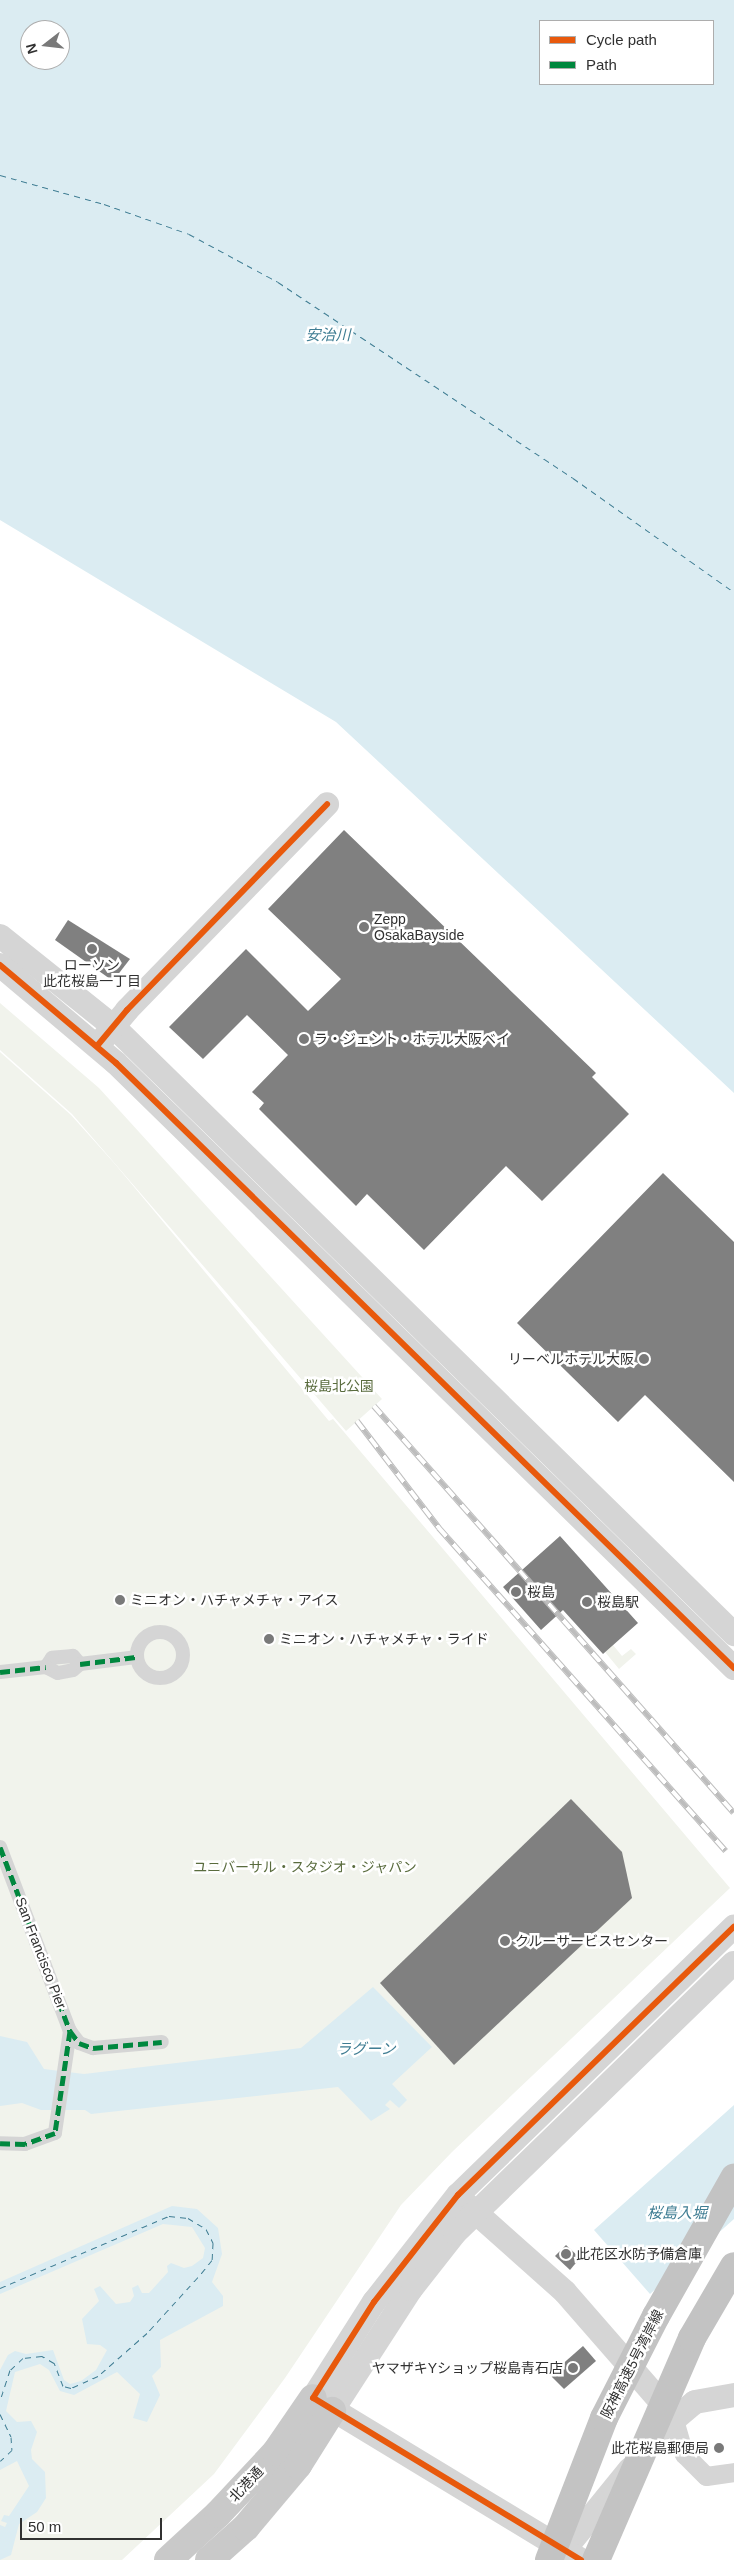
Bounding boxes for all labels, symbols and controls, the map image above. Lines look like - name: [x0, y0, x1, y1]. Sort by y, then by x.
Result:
- north arrow: [20, 20, 70, 70]
- legend: [539, 20, 714, 85]
- text: Cycle path: [586, 31, 657, 48]
- text: N: [22, 42, 41, 56]
- text: Path: [586, 56, 617, 73]
- water label: 安治川: [306, 326, 350, 344]
- place label: Zepp OsakaBayside: [374, 911, 464, 944]
- marker: Zepp OsakaBayside: [358, 921, 370, 933]
- marker: ローソン 此花桜島一丁目: [86, 943, 98, 955]
- place label: ローソン 此花桜島一丁目: [43, 957, 141, 990]
- place label: ラ・ジェント・ホテル大阪ベイ: [314, 1031, 510, 1047]
- marker: ラ・ジェント・ホテル大阪ベイ: [298, 1033, 310, 1045]
- place label: リーベルホテル大阪: [508, 1351, 634, 1367]
- marker: リーベルホテル大阪: [638, 1353, 650, 1365]
- park label: 桜島北公園: [304, 1378, 374, 1394]
- place label: 桜島: [527, 1584, 555, 1600]
- marker: 桜島: [509, 1585, 523, 1599]
- place label: ミニオン・ハチャメチャ・アイス: [130, 1592, 340, 1608]
- marker: ミニオン・ハチャメチャ・アイス: [114, 1594, 126, 1606]
- place label: 桜島駅: [597, 1594, 639, 1610]
- marker: 桜島駅: [581, 1596, 593, 1608]
- place label: ミニオン・ハチャメチャ・ライド: [279, 1631, 489, 1647]
- marker: ミニオン・ハチャメチャ・ライド: [263, 1633, 275, 1645]
- park label: ユニバーサル・スタジオ・ジャパン: [193, 1859, 417, 1875]
- street label: San Francisco Pier: [12, 1895, 70, 2011]
- place label: クルーサービスセンター: [515, 1933, 669, 1949]
- marker: クルーサービスセンター: [499, 1935, 511, 1947]
- water label: ラグーン: [336, 2040, 396, 2058]
- water label: 桜島入堀: [647, 2204, 707, 2222]
- place label: 此花区水防予備倉庫: [576, 2246, 702, 2262]
- marker: 此花区水防予備倉庫: [560, 2248, 572, 2260]
- street label: 阪神高速5号湾岸線: [597, 2307, 667, 2421]
- place label: ヤマザキYショップ桜島青石店: [372, 2360, 563, 2376]
- marker: ヤマザキYショップ桜島青石店: [567, 2362, 579, 2374]
- place label: 此花桜島郵便局: [611, 2440, 709, 2456]
- marker: 此花桜島郵便局: [713, 2442, 725, 2454]
- street label: 北港通: [226, 2463, 266, 2505]
- scale bar: [22, 2508, 165, 2540]
- text: 50 m: [28, 2518, 61, 2535]

